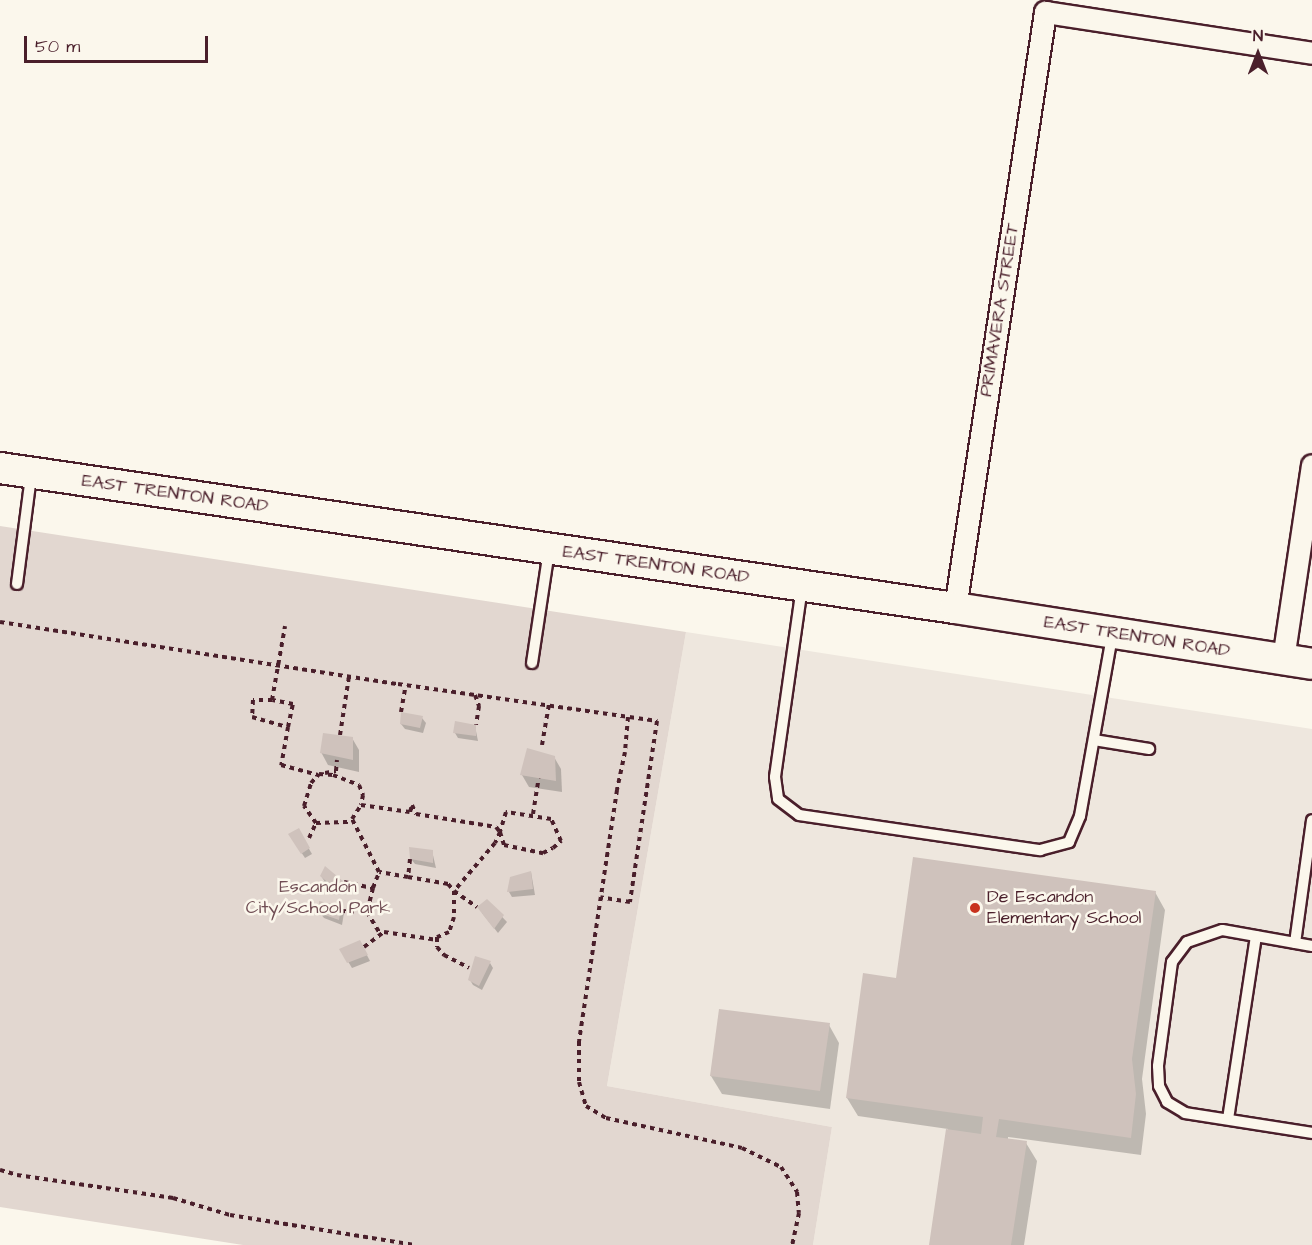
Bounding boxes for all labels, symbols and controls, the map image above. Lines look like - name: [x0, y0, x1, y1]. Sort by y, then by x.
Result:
- scale bar: [27, 24, 212, 62]
- north arrow: [1228, 24, 1288, 84]
- text: N: [1253, 25, 1263, 47]
- text: 50 m: [35, 34, 80, 59]
- street label: PRIMAVERA STREET: [976, 222, 1024, 398]
- street label: EAST TRENTON ROAD: [80, 470, 270, 518]
- street label: EAST TRENTON ROAD: [561, 541, 751, 589]
- street label: EAST TRENTON ROAD: [1042, 612, 1232, 662]
- park label: Escandon City/School Park: [246, 877, 390, 920]
- place label: De Escandon Elementary School: [987, 887, 1141, 930]
- marker: De Escandon Elementary School: [968, 901, 982, 915]

